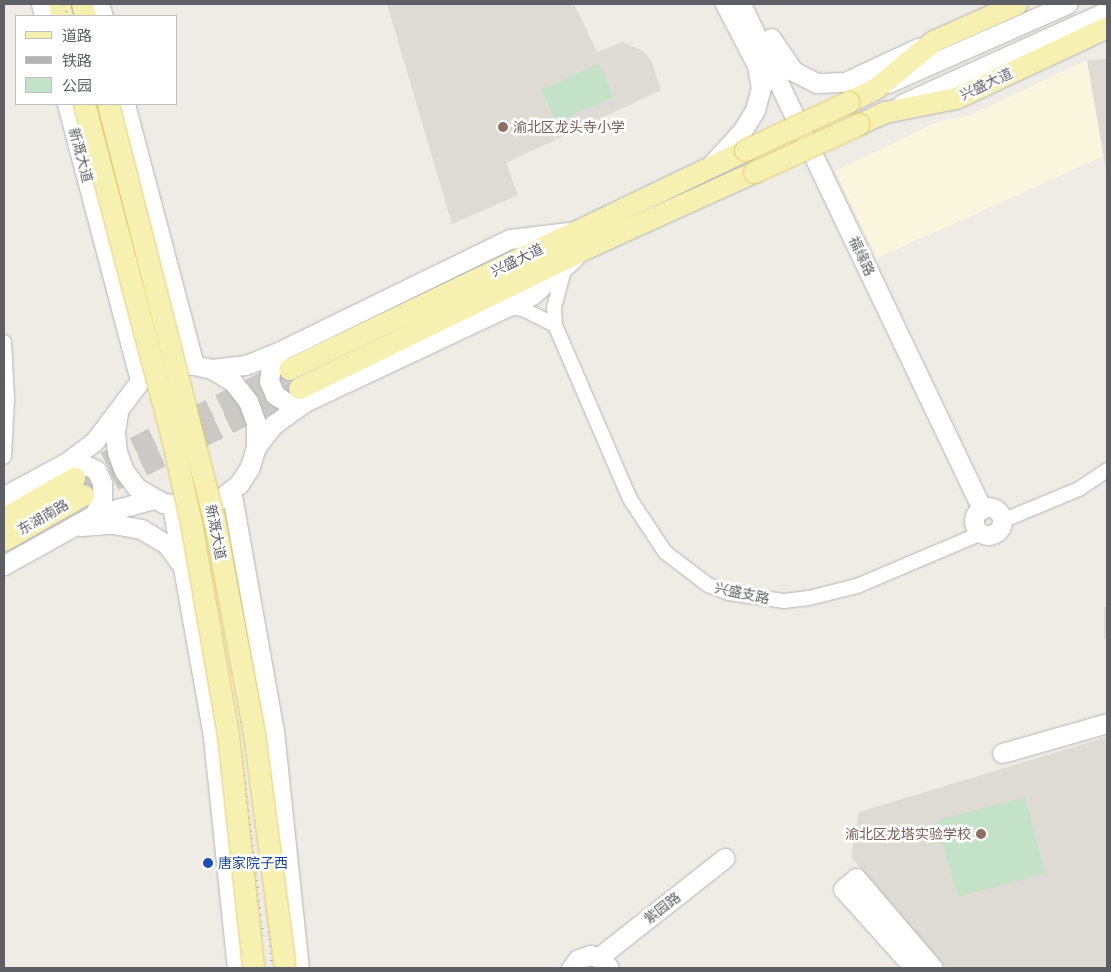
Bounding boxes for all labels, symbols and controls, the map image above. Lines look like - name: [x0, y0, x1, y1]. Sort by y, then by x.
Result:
- legend: [15, 15, 178, 105]
- text: 道路: [62, 27, 92, 44]
- text: 铁路: [62, 52, 92, 69]
- street label: 兴盛大道: [957, 65, 1015, 103]
- text: 公园: [62, 77, 92, 94]
- place label: 渝北区龙头寺小学: [513, 119, 625, 135]
- marker: 渝北区龙头寺小学: [497, 121, 509, 133]
- street label: 新溉大道: [66, 126, 96, 184]
- street label: 福缘路: [846, 233, 878, 279]
- street label: 兴盛大道: [488, 240, 546, 280]
- street label: 东湖南路: [15, 496, 71, 538]
- street label: 新溉大道: [202, 503, 230, 561]
- street label: 兴盛支路: [713, 579, 771, 607]
- place label: 渝北区龙塔实验学校: [845, 826, 971, 842]
- marker: 渝北区龙塔实验学校: [975, 828, 987, 840]
- place label: 唐家院子西: [218, 855, 288, 871]
- marker: 唐家院子西: [202, 857, 214, 869]
- street label: 紫园路: [640, 888, 684, 928]

